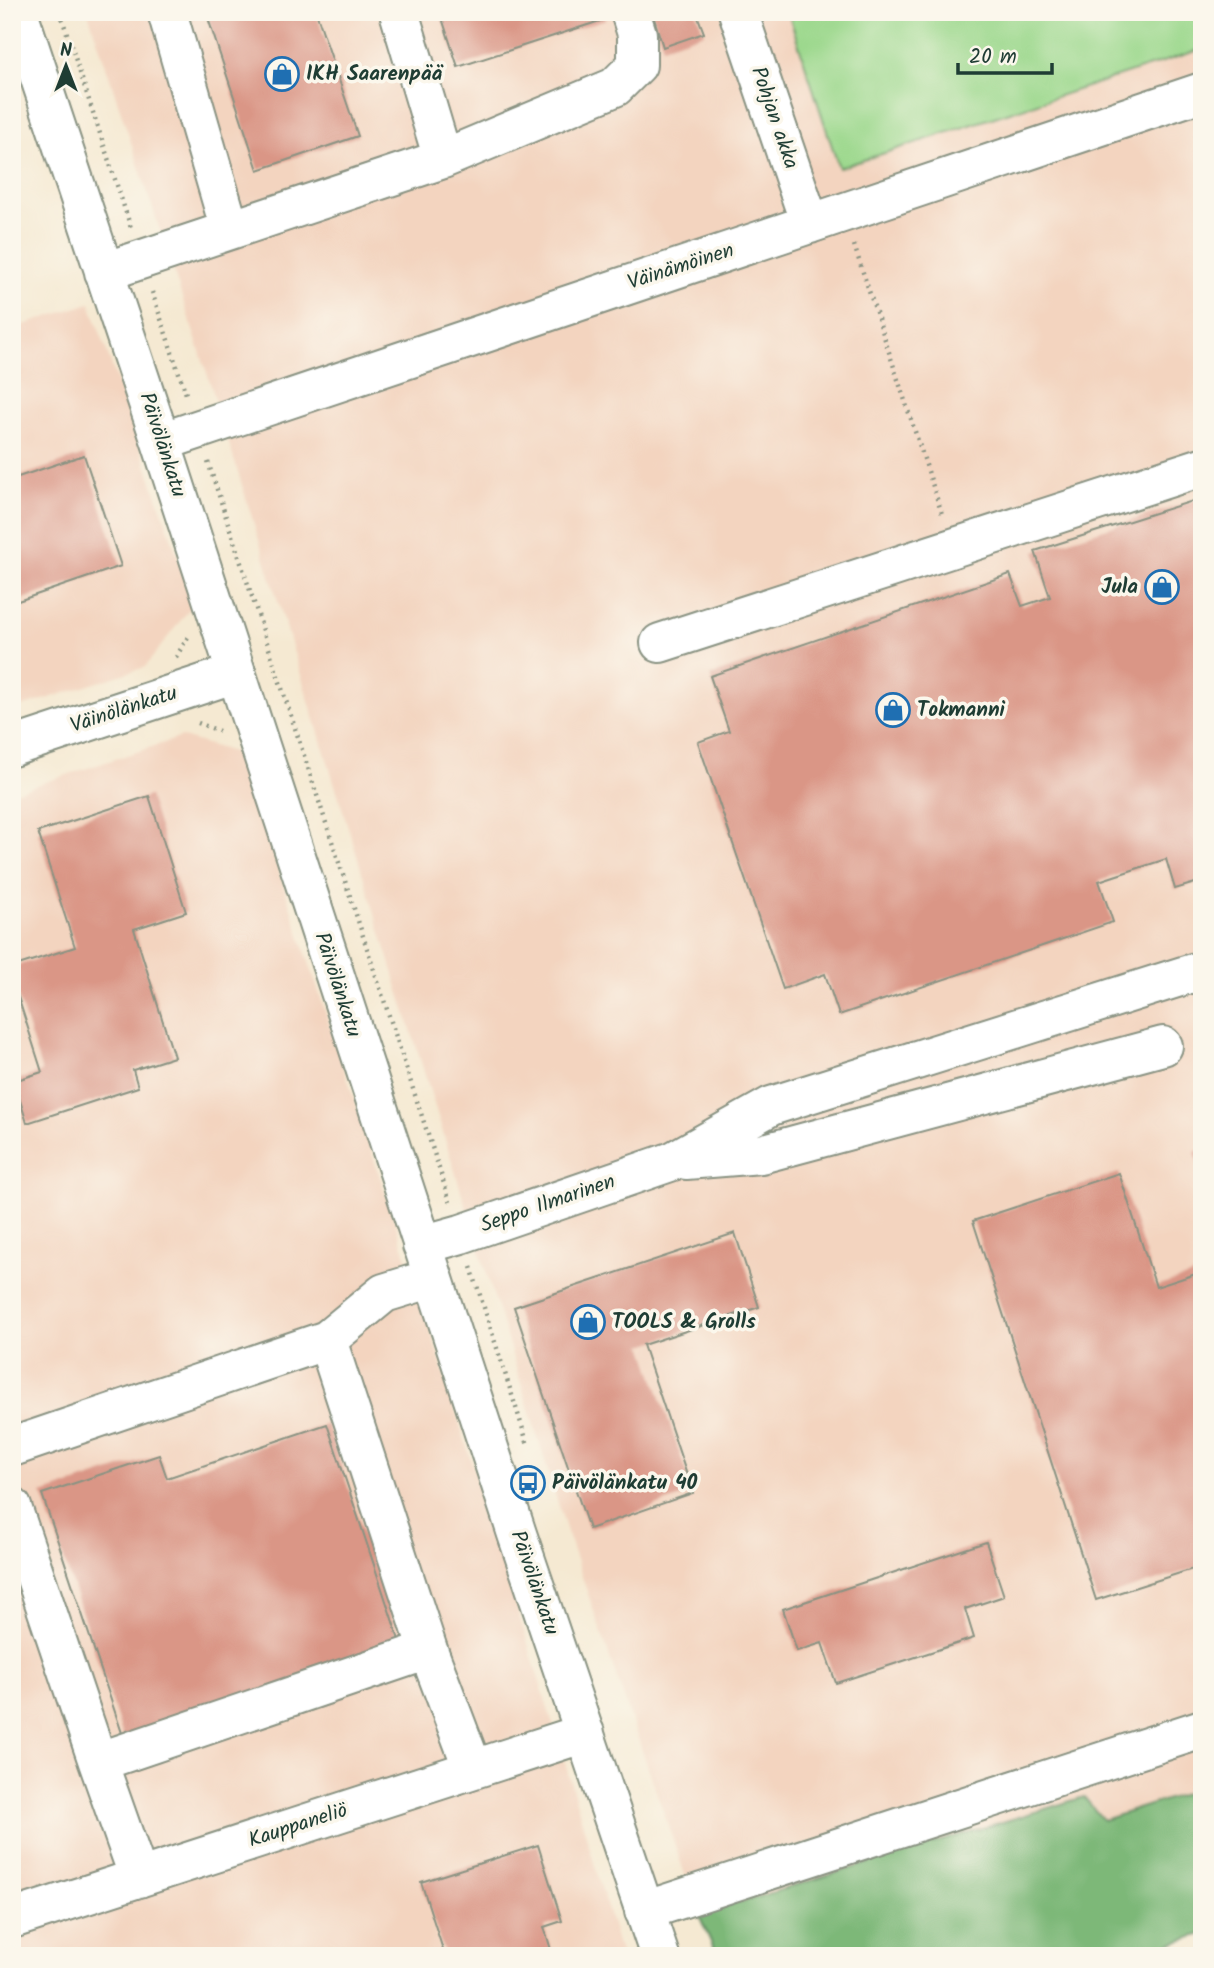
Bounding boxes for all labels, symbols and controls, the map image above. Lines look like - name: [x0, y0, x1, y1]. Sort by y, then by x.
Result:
- north arrow: [32, 32, 102, 102]
- scale bar: [958, 32, 1053, 76]
- text: N: [60, 36, 72, 66]
- text: 20 m: [969, 41, 1017, 74]
- shop icon: IKH Saarenpää: [263, 55, 301, 93]
- place label: IKH Saarenpää: [306, 58, 445, 91]
- street label: Pohjan akka: [741, 62, 807, 174]
- street label: Väinämöinen: [623, 234, 739, 300]
- street label: Päivölänkatu: [129, 388, 195, 502]
- shop icon: Jula: [1143, 568, 1181, 606]
- place label: Jula: [1101, 571, 1138, 604]
- street label: Väinölänkatu: [66, 677, 182, 743]
- shop icon: Tokmanni: [874, 691, 912, 729]
- place label: Tokmanni: [917, 694, 1006, 727]
- street label: Päivölänkatu: [304, 928, 370, 1042]
- street label: Seppo Ilmarinen: [476, 1166, 620, 1242]
- shop icon: TOOLS & Grolls: [569, 1303, 607, 1341]
- place label: TOOLS & Grolls: [612, 1306, 756, 1339]
- bus stop icon: Päivölänkatu 40: [509, 1464, 547, 1502]
- place label: Päivölänkatu 40: [552, 1467, 698, 1500]
- street label: Päivölänkatu: [501, 1526, 567, 1640]
- street label: Kauppaneliö: [244, 1794, 352, 1858]

